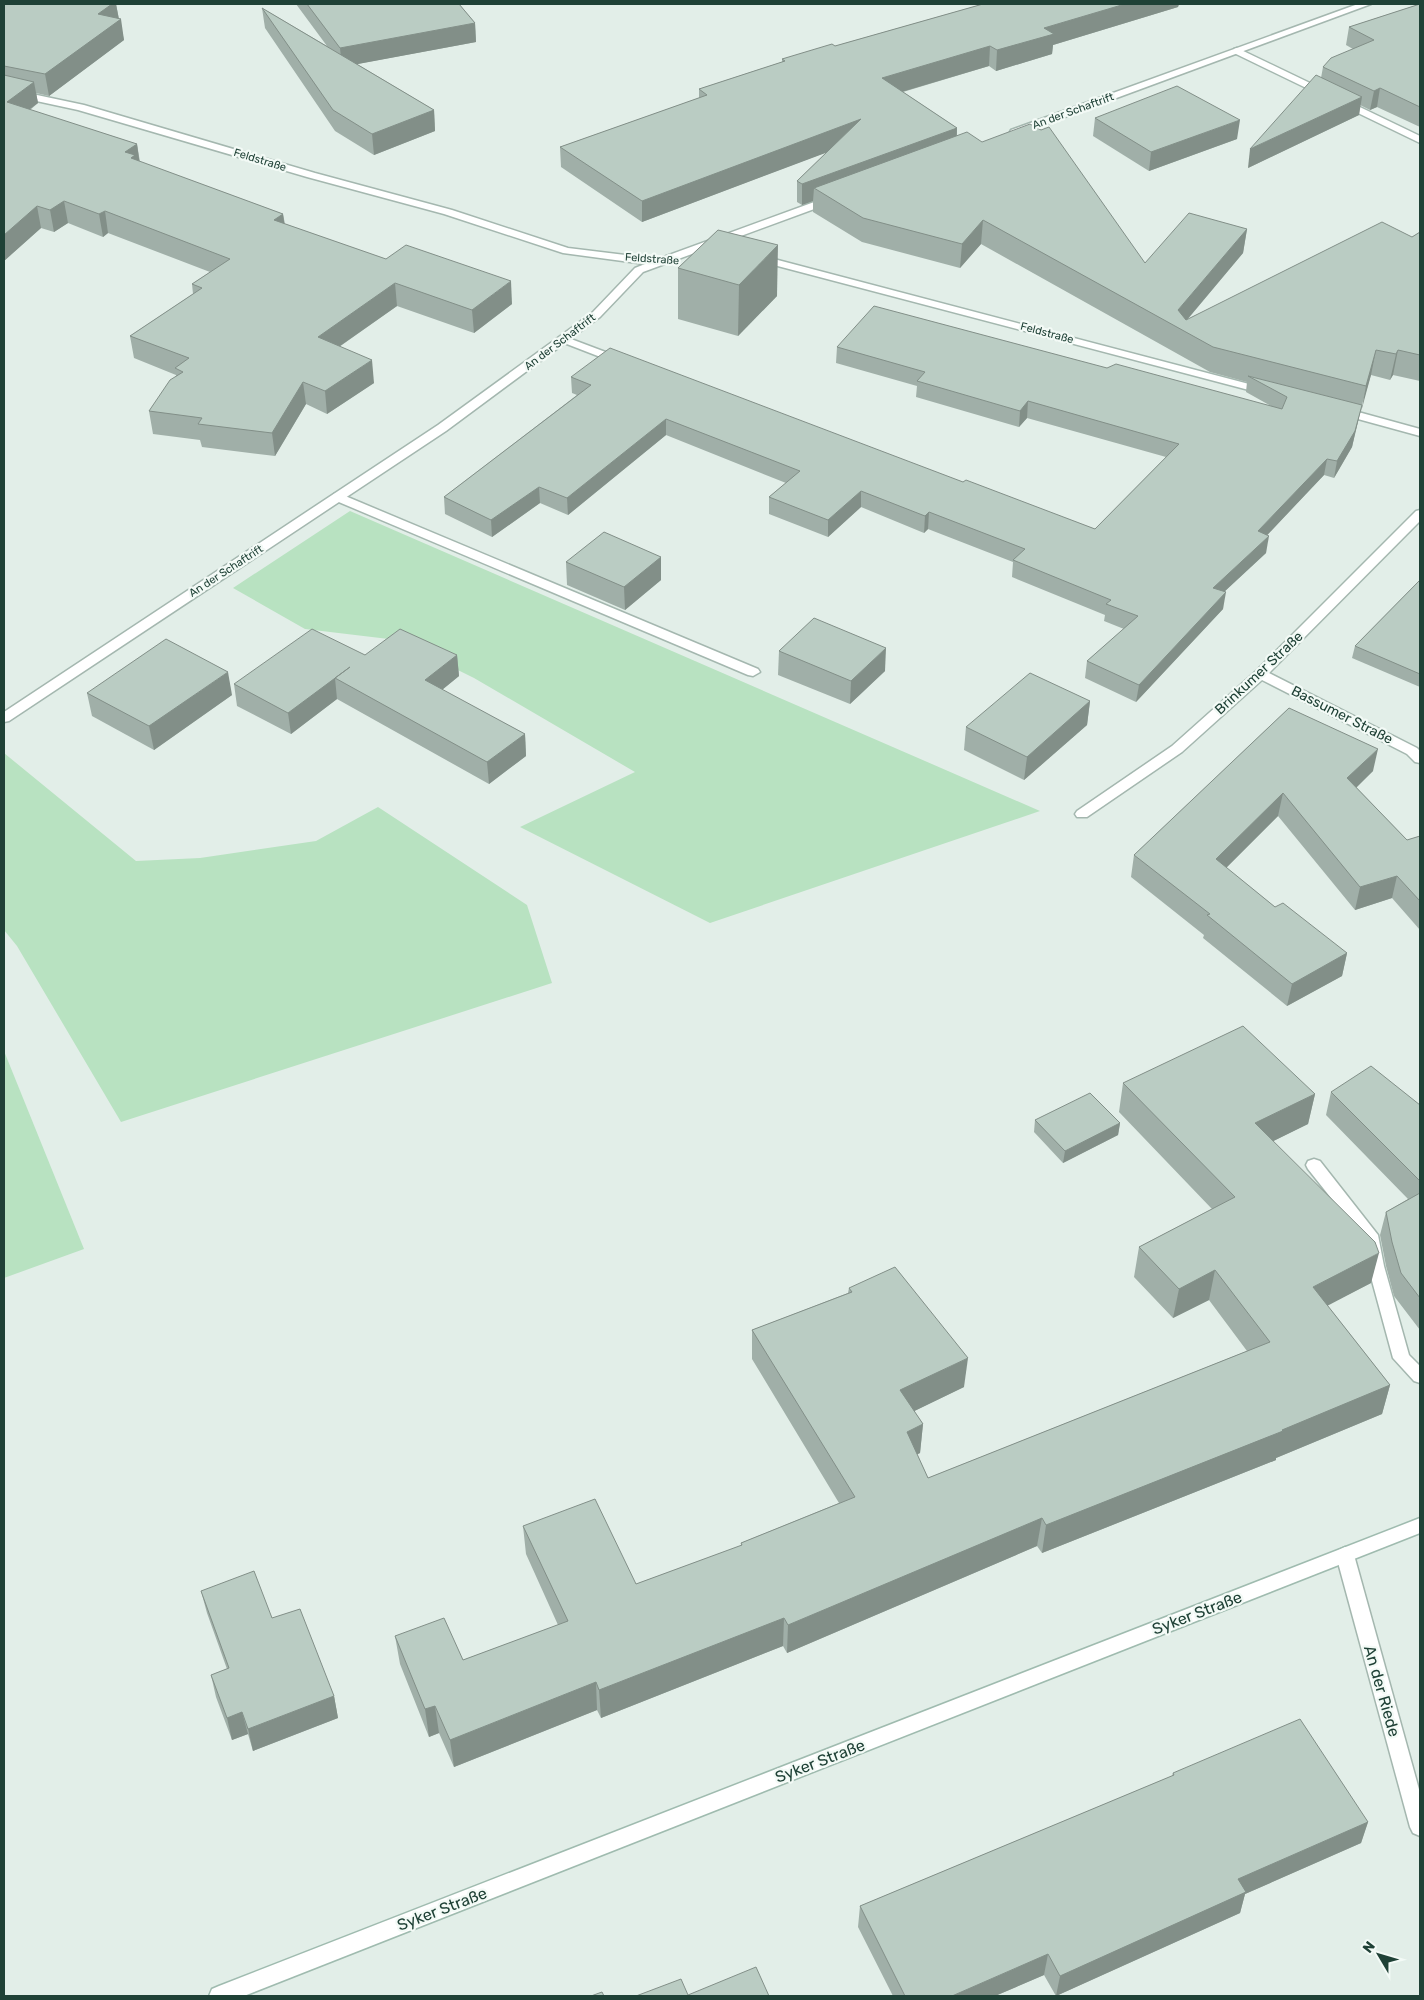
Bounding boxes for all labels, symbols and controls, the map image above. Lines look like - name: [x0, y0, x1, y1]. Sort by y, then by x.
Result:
- street label: An der Schaftrift: [1031, 90, 1116, 132]
- street label: Feldstraße: [232, 146, 288, 174]
- street label: Feldstraße: [624, 251, 680, 267]
- street label: An der Schaftrift: [522, 311, 599, 373]
- street label: Feldstraße: [1019, 320, 1075, 346]
- street label: An der Schaftrift: [187, 542, 266, 600]
- street label: Brinkumer Straße: [1211, 628, 1307, 718]
- street label: Bassumer Straße: [1288, 682, 1396, 748]
- street label: Syker Straße: [1149, 1587, 1245, 1639]
- street label: An der Riede: [1360, 1643, 1404, 1739]
- street label: Syker Straße: [772, 1735, 868, 1787]
- street label: Syker Straße: [394, 1883, 490, 1935]
- north arrow: [1354, 1930, 1404, 1980]
- text: N: [1359, 1938, 1379, 1957]

